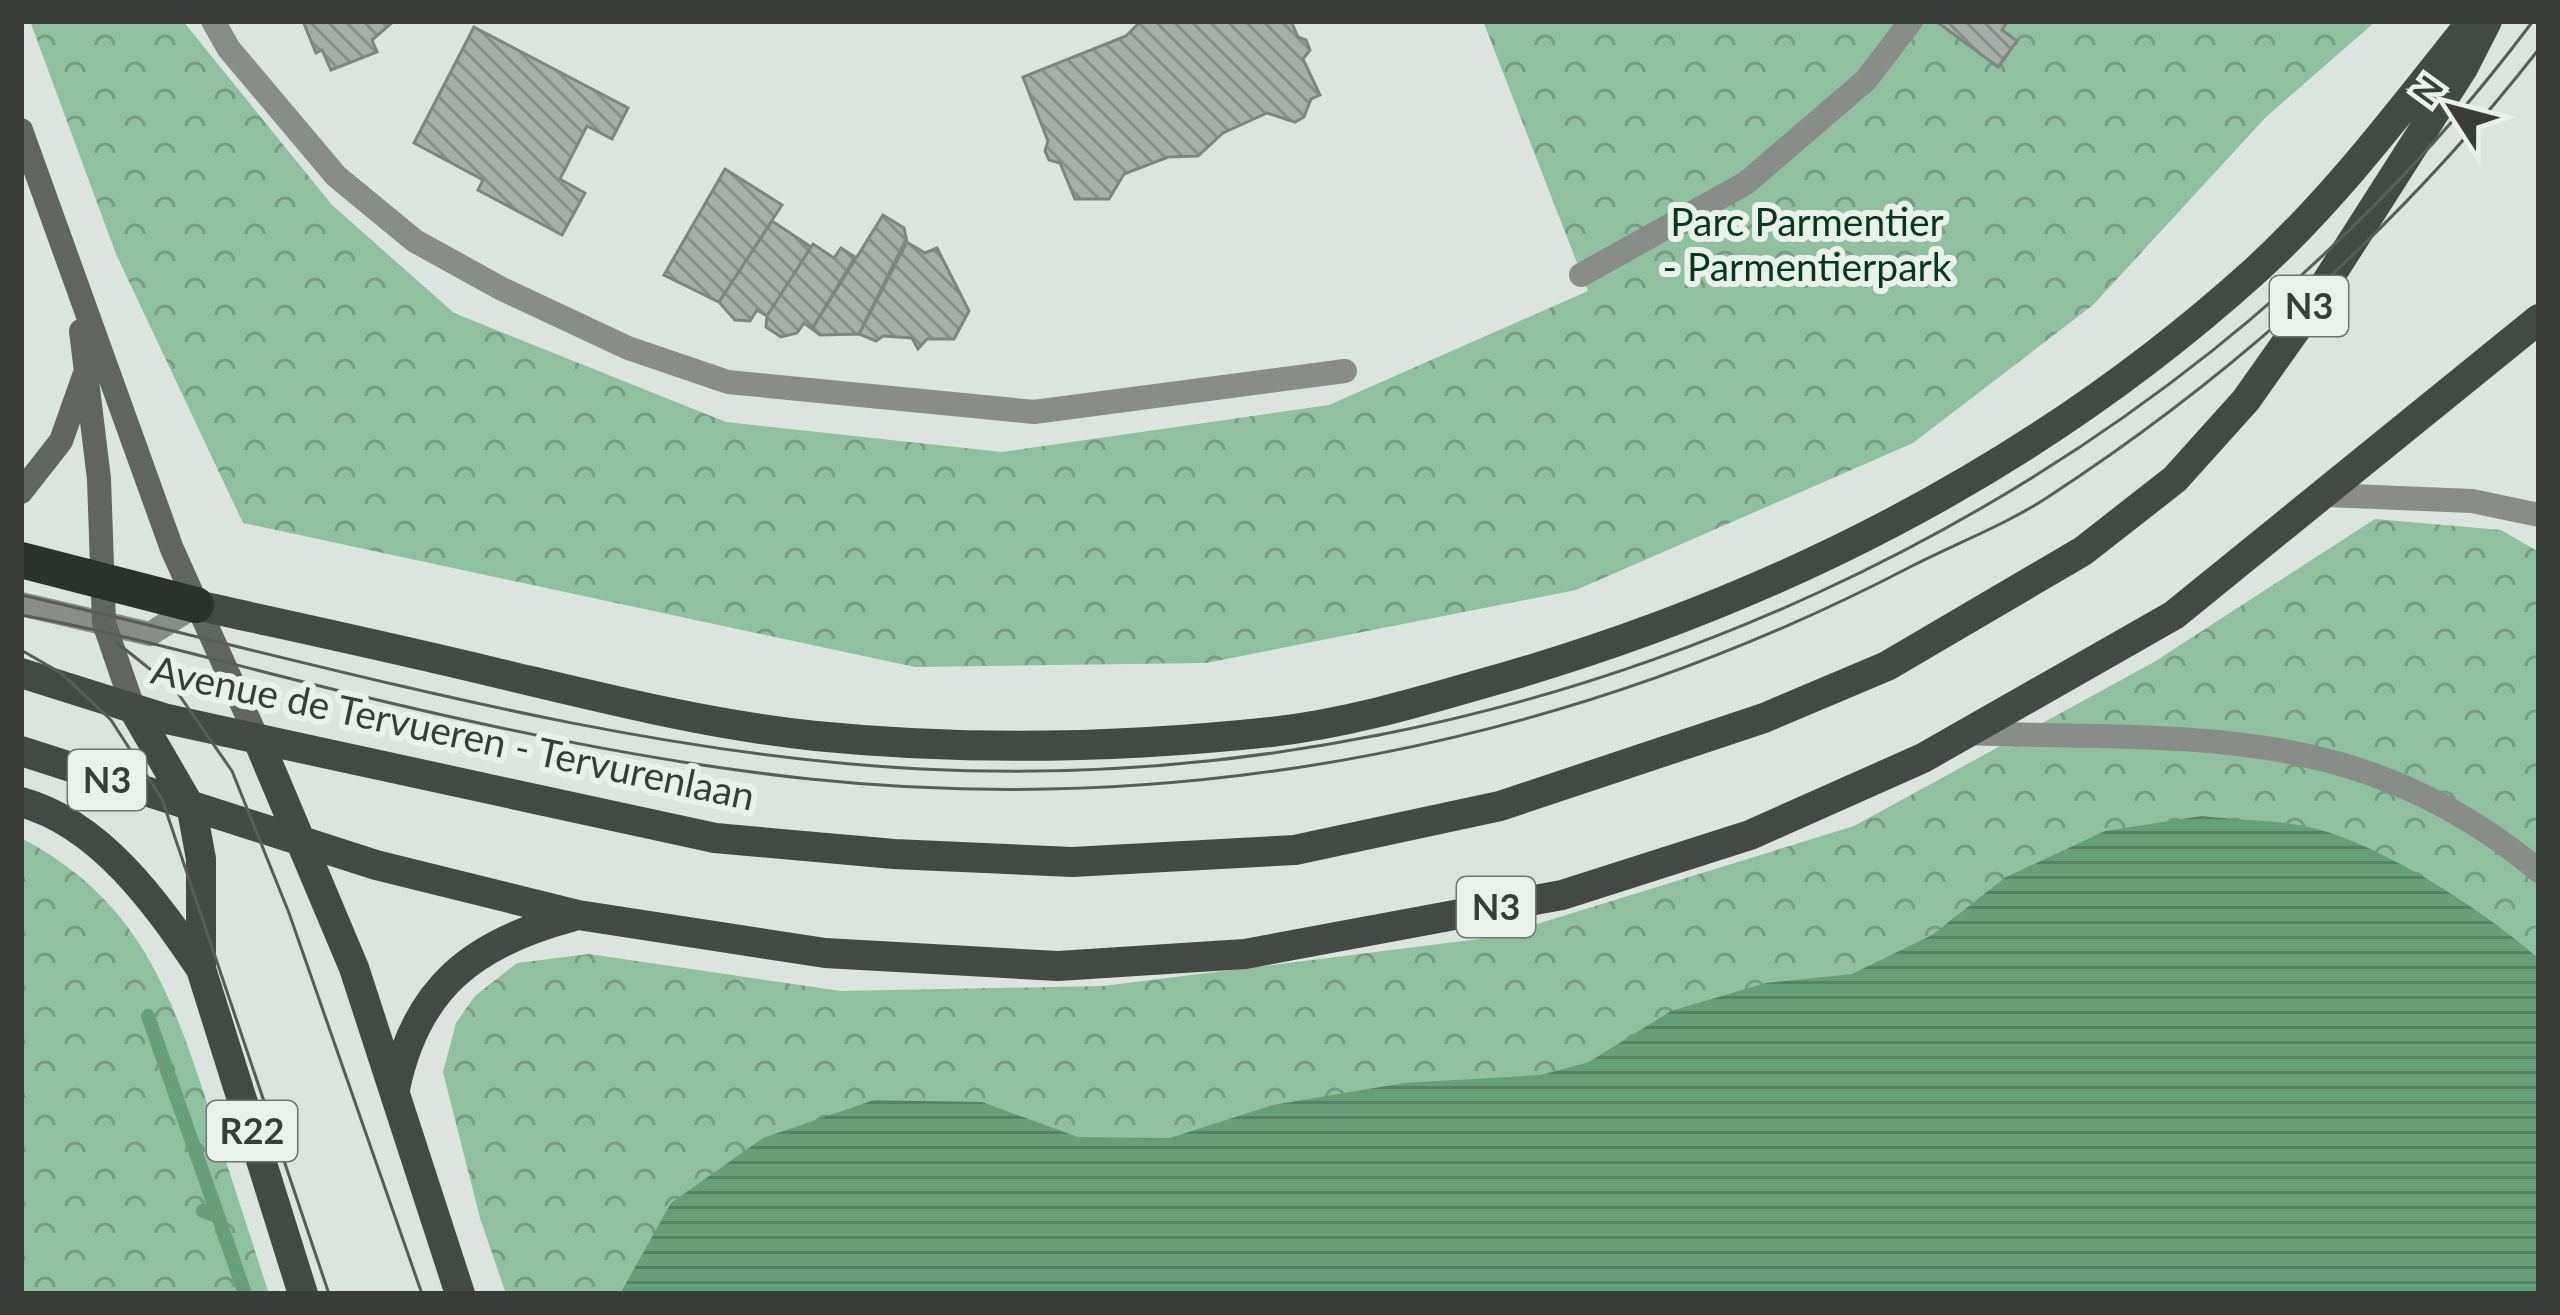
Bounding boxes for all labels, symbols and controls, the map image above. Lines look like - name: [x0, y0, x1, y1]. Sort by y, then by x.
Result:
- north arrow: [2392, 48, 2512, 168]
- text: N: [2403, 68, 2451, 112]
- park label: Parc Parmentier - Parmentierpark: [1662, 198, 1952, 289]
- road number: N3: [2270, 276, 2348, 336]
- street label: Avenue de Tervueren - Tervurenlaan: [147, 646, 759, 818]
- road number: N3: [68, 750, 146, 810]
- road number: N3: [1457, 877, 1535, 937]
- road number: R22: [207, 1101, 297, 1161]

